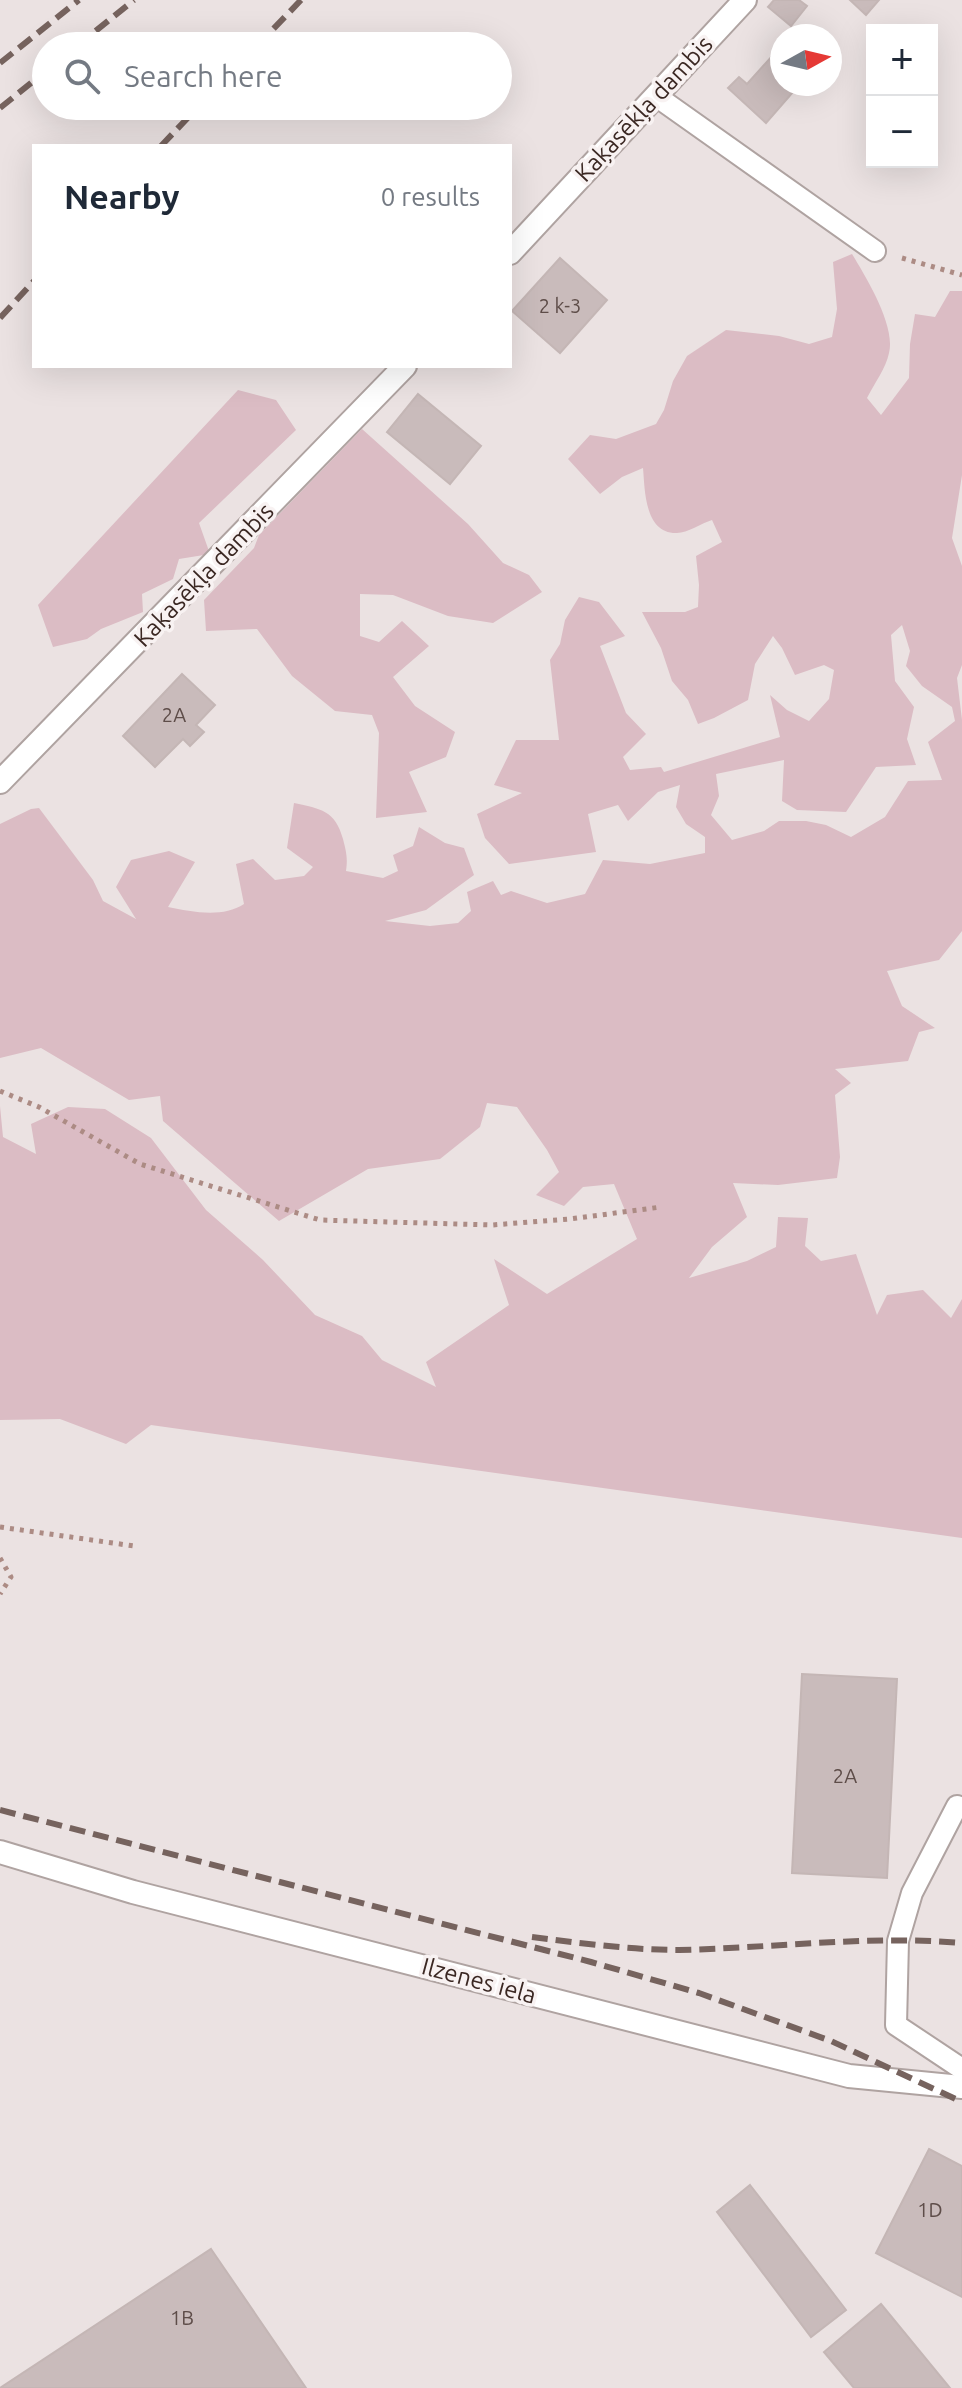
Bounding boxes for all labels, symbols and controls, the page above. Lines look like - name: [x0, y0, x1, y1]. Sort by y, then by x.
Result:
- north arrow: [770, 24, 842, 96]
- map controls: [866, 24, 938, 168]
- button: +: [866, 24, 938, 96]
- street label: Kaķasēkļa dambis: [569, 30, 718, 187]
- search box: [32, 32, 512, 120]
- icon: search: [60, 54, 104, 98]
- text: Search here: [124, 59, 283, 93]
- button: −: [866, 96, 938, 168]
- text: Nearby: [64, 177, 179, 215]
- text: 0 results: [381, 182, 480, 211]
- house number: 2 k-3: [539, 294, 581, 317]
- street label: Kaķasēkļa dambis: [128, 497, 279, 652]
- house number: 2A: [162, 703, 186, 726]
- house number: 2A: [833, 1764, 857, 1787]
- street label: Ilzenes iela: [419, 1952, 539, 2009]
- house number: 1D: [917, 2198, 943, 2221]
- house number: 1B: [170, 2306, 194, 2329]

